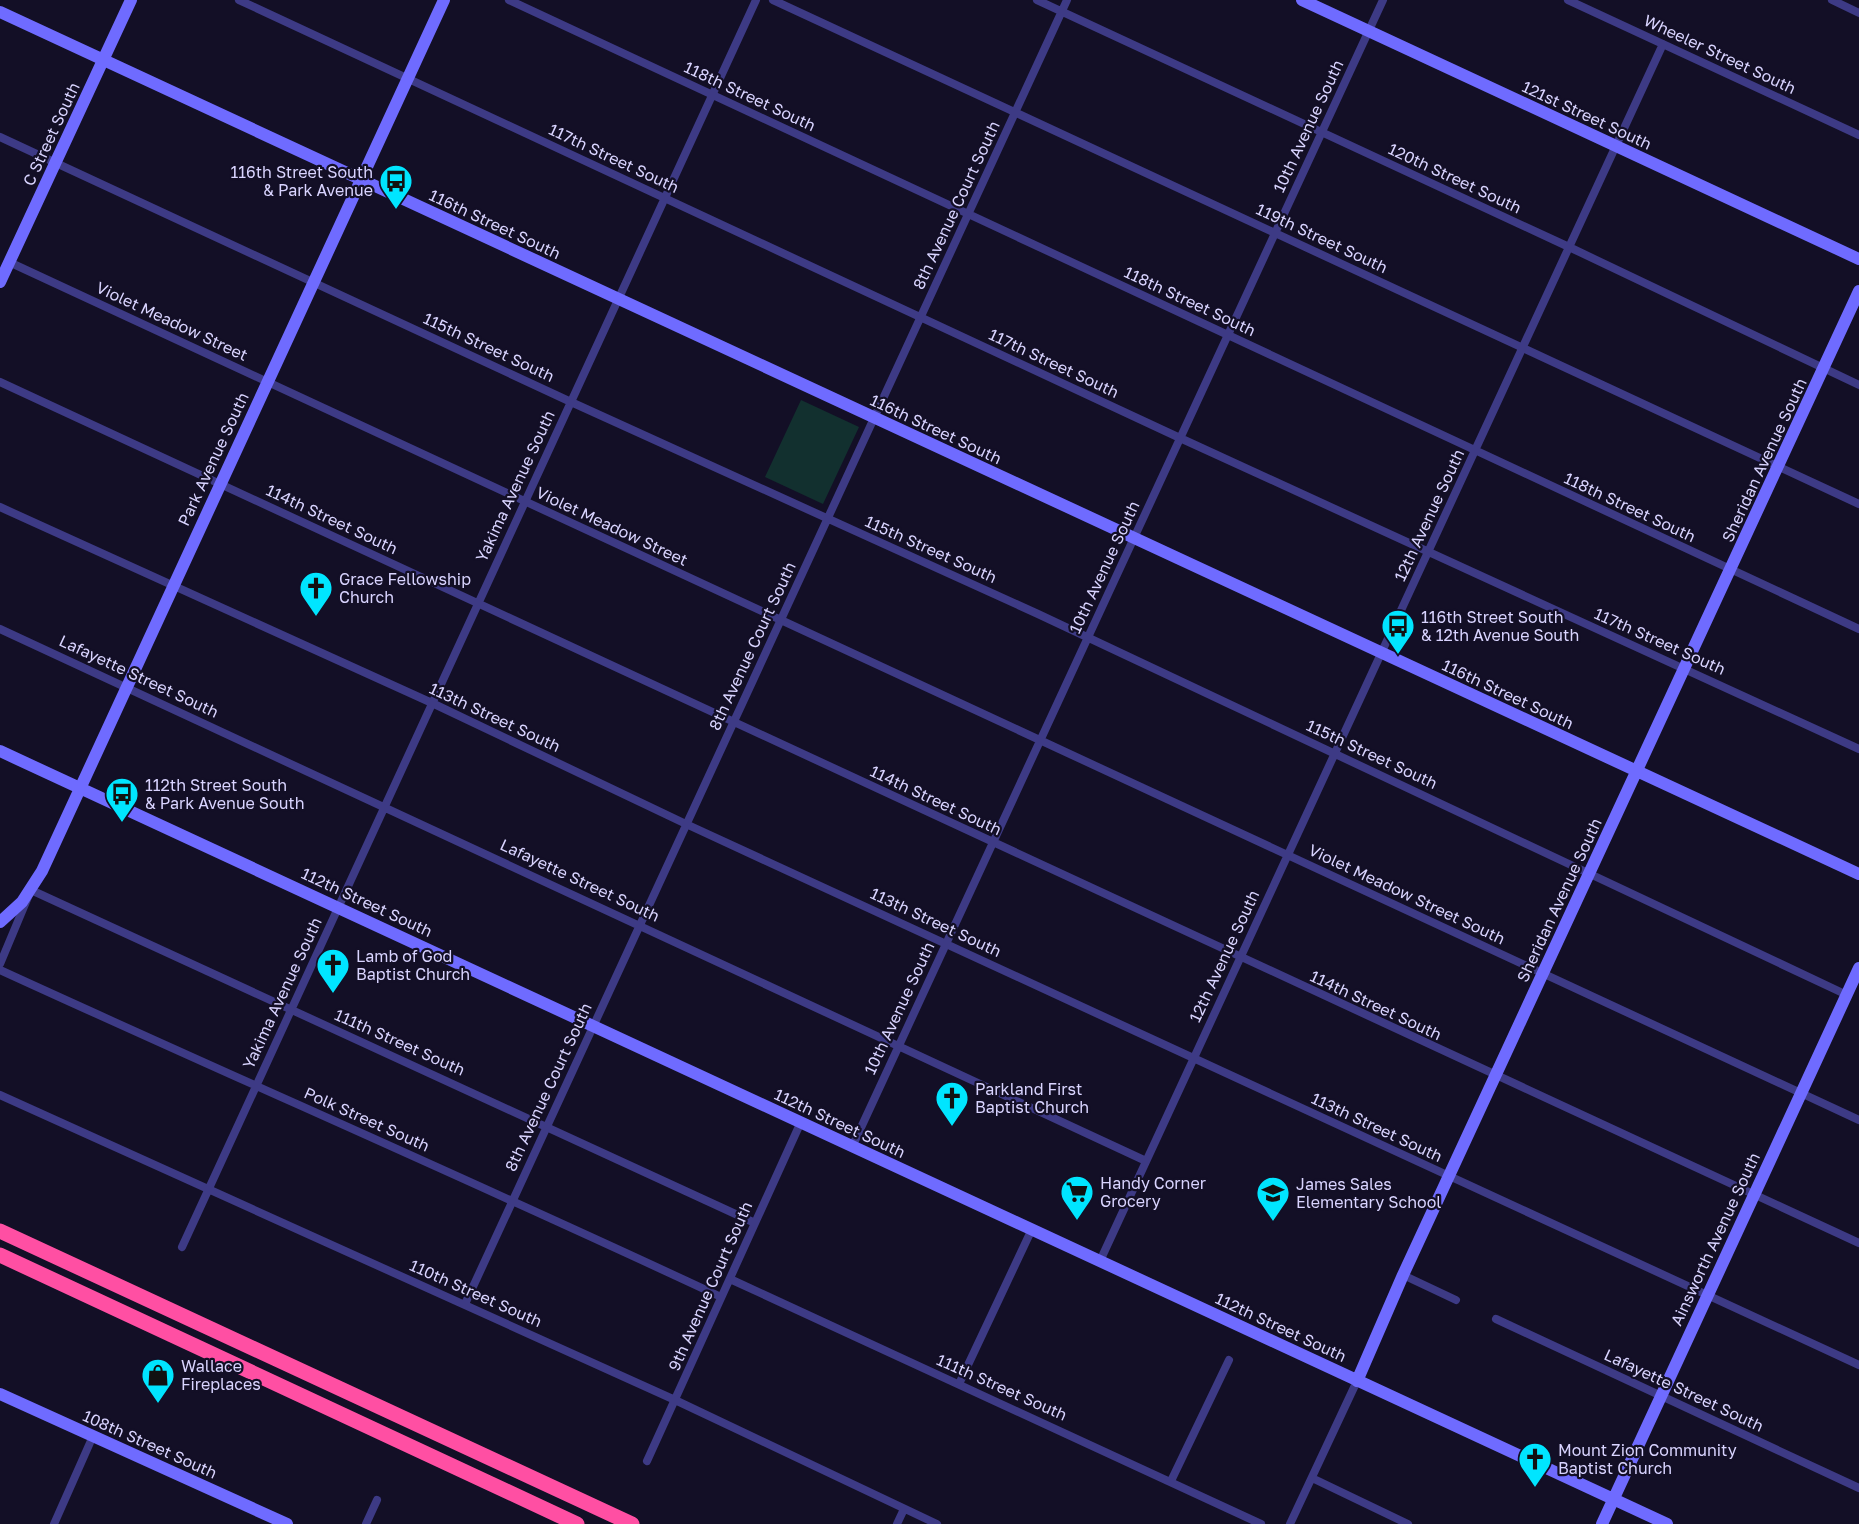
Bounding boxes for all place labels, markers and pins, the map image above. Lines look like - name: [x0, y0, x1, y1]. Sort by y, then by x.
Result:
- place label: 116th Street South & Park Avenue: [230, 162, 373, 200]
- bus stop icon: 116th Street South & Park Avenue: [378, 163, 414, 210]
- place label: Grace Fellowship Church: [339, 569, 471, 607]
- church icon: Grace Fellowship Church: [298, 570, 334, 617]
- place label: 116th Street South & 12th Avenue South: [1421, 607, 1579, 645]
- bus stop icon: 116th Street South & 12th Avenue South: [1380, 608, 1416, 655]
- place label: 112th Street South & Park Avenue South: [145, 775, 305, 813]
- bus stop icon: 112th Street South & Park Avenue South: [104, 776, 140, 823]
- place label: Lamb of God Baptist Church: [356, 946, 470, 984]
- church icon: Lamb of God Baptist Church: [315, 947, 351, 994]
- place label: Parkland First Baptist Church: [975, 1079, 1089, 1117]
- church icon: Parkland First Baptist Church: [934, 1080, 970, 1127]
- place label: Handy Corner Grocery: [1100, 1173, 1206, 1211]
- supermarket icon: Handy Corner Grocery: [1059, 1174, 1095, 1221]
- place label: James Sales Elementary School: [1296, 1174, 1441, 1212]
- school or university icon: James Sales Elementary School: [1255, 1175, 1291, 1222]
- place label: Wallace Fireplaces: [181, 1356, 261, 1394]
- shop icon: Wallace Fireplaces: [140, 1357, 176, 1404]
- place label: Mount Zion Community Baptist Church: [1558, 1440, 1737, 1478]
- church icon: Mount Zion Community Baptist Church: [1517, 1441, 1553, 1488]

